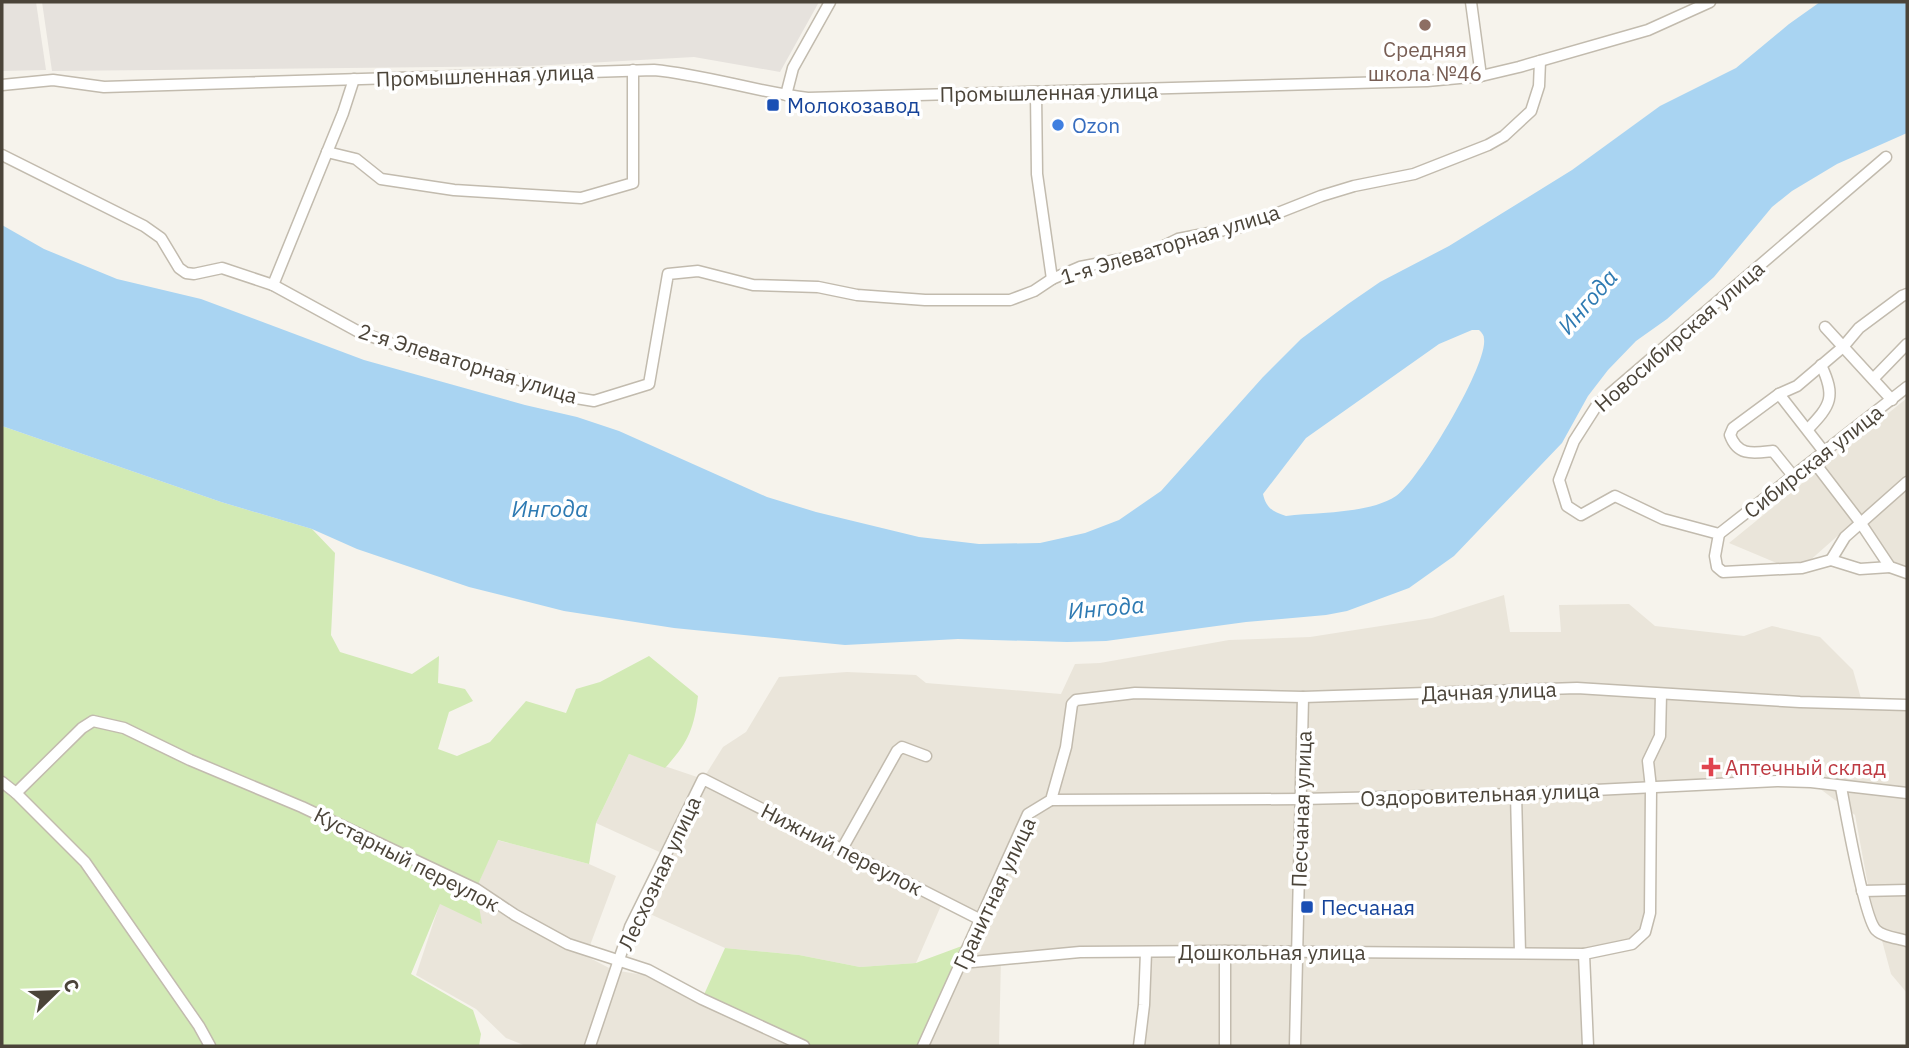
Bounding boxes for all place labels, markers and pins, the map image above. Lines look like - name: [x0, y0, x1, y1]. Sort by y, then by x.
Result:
- marker: Средняя школа №46: [1417, 17, 1433, 33]
- place label: Средняя школа №46: [1368, 35, 1482, 87]
- place label: Молокозавод: [787, 91, 920, 119]
- marker: Молокозавод: [765, 97, 781, 113]
- place label: Ozon: [1072, 111, 1120, 139]
- marker: Ozon: [1050, 117, 1066, 133]
- place label: Аптечный склад: [1725, 753, 1886, 781]
- marker: Аптечный склад: [1703, 759, 1719, 775]
- place label: Песчаная: [1321, 893, 1415, 921]
- marker: Песчаная: [1299, 899, 1315, 915]

